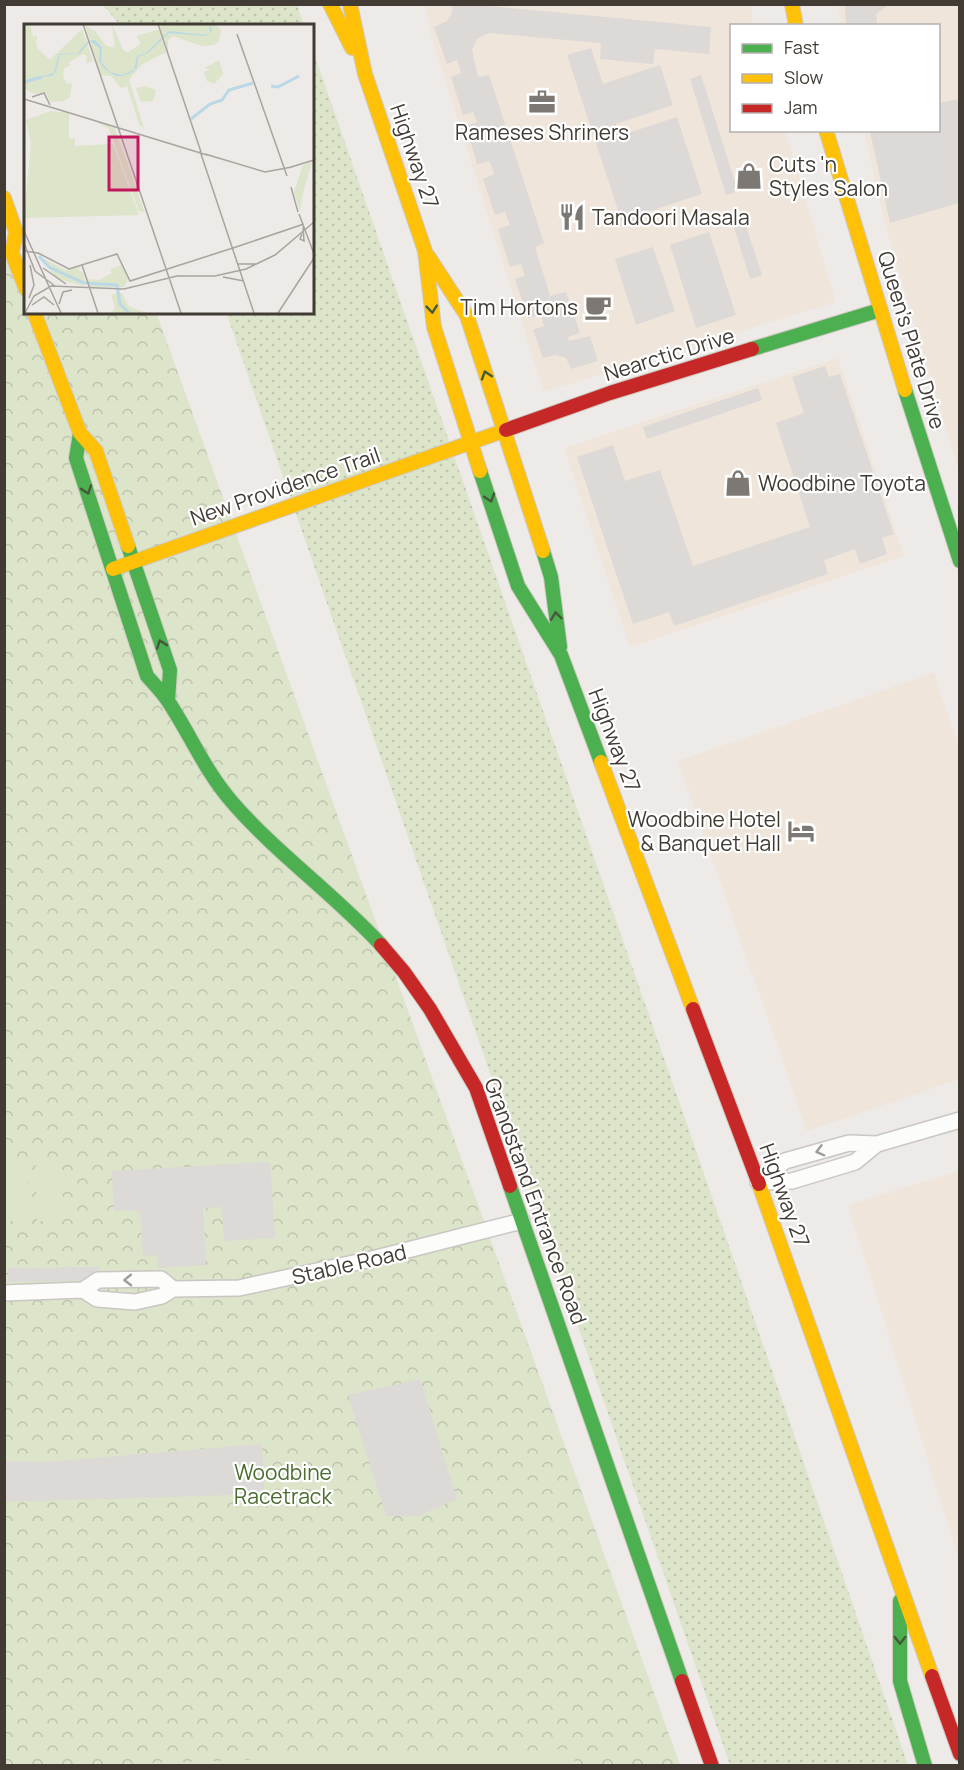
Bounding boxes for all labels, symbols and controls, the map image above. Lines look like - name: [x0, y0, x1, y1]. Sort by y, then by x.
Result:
- inset map: [24, 24, 314, 314]
- legend: [730, 24, 940, 132]
- text: Fast: [784, 35, 819, 59]
- text: Slow: [784, 65, 824, 89]
- office icon: Rameses Shriners: [527, 87, 557, 117]
- text: Jam: [784, 95, 818, 119]
- street label: Highway 27: [384, 100, 446, 212]
- place label: Rameses Shriners: [455, 118, 629, 146]
- place label: Cuts 'n Styles Salon: [769, 150, 888, 202]
- shop icon: Cuts 'n Styles Salon: [734, 161, 764, 191]
- restaurant icon: Tandoori Masala: [557, 202, 587, 232]
- place label: Tandoori Masala: [592, 203, 750, 231]
- street label: Queen's Plate Drive: [872, 248, 952, 432]
- cafe icon: Tim Hortons: [583, 292, 613, 322]
- place label: Tim Hortons: [460, 293, 578, 321]
- one-way arrow: [425, 305, 437, 314]
- street label: Nearctic Drive: [600, 321, 738, 387]
- one-way arrow: [481, 370, 493, 381]
- street label: New Providence Trail: [186, 440, 384, 532]
- shop icon: Woodbine Toyota: [723, 468, 753, 498]
- place label: Woodbine Toyota: [758, 469, 926, 497]
- one-way arrow: [80, 484, 93, 495]
- one-way arrow: [483, 492, 495, 503]
- one-way arrow: [550, 612, 563, 621]
- one-way arrow: [155, 639, 168, 649]
- street label: Highway 27: [582, 684, 648, 796]
- place label: Woodbine Hotel & Banquet Hall: [627, 805, 781, 857]
- hotel icon: Woodbine Hotel & Banquet Hall: [786, 816, 816, 846]
- street label: Grandstand Entrance Road: [478, 1074, 594, 1328]
- street label: Highway 27: [753, 1139, 817, 1251]
- one-way arrow: [815, 1144, 825, 1157]
- street label: Stable Road: [289, 1237, 409, 1291]
- one-way arrow: [124, 1273, 133, 1286]
- park label: Woodbine Racetrack: [234, 1458, 332, 1510]
- one-way arrow: [894, 1636, 906, 1645]

